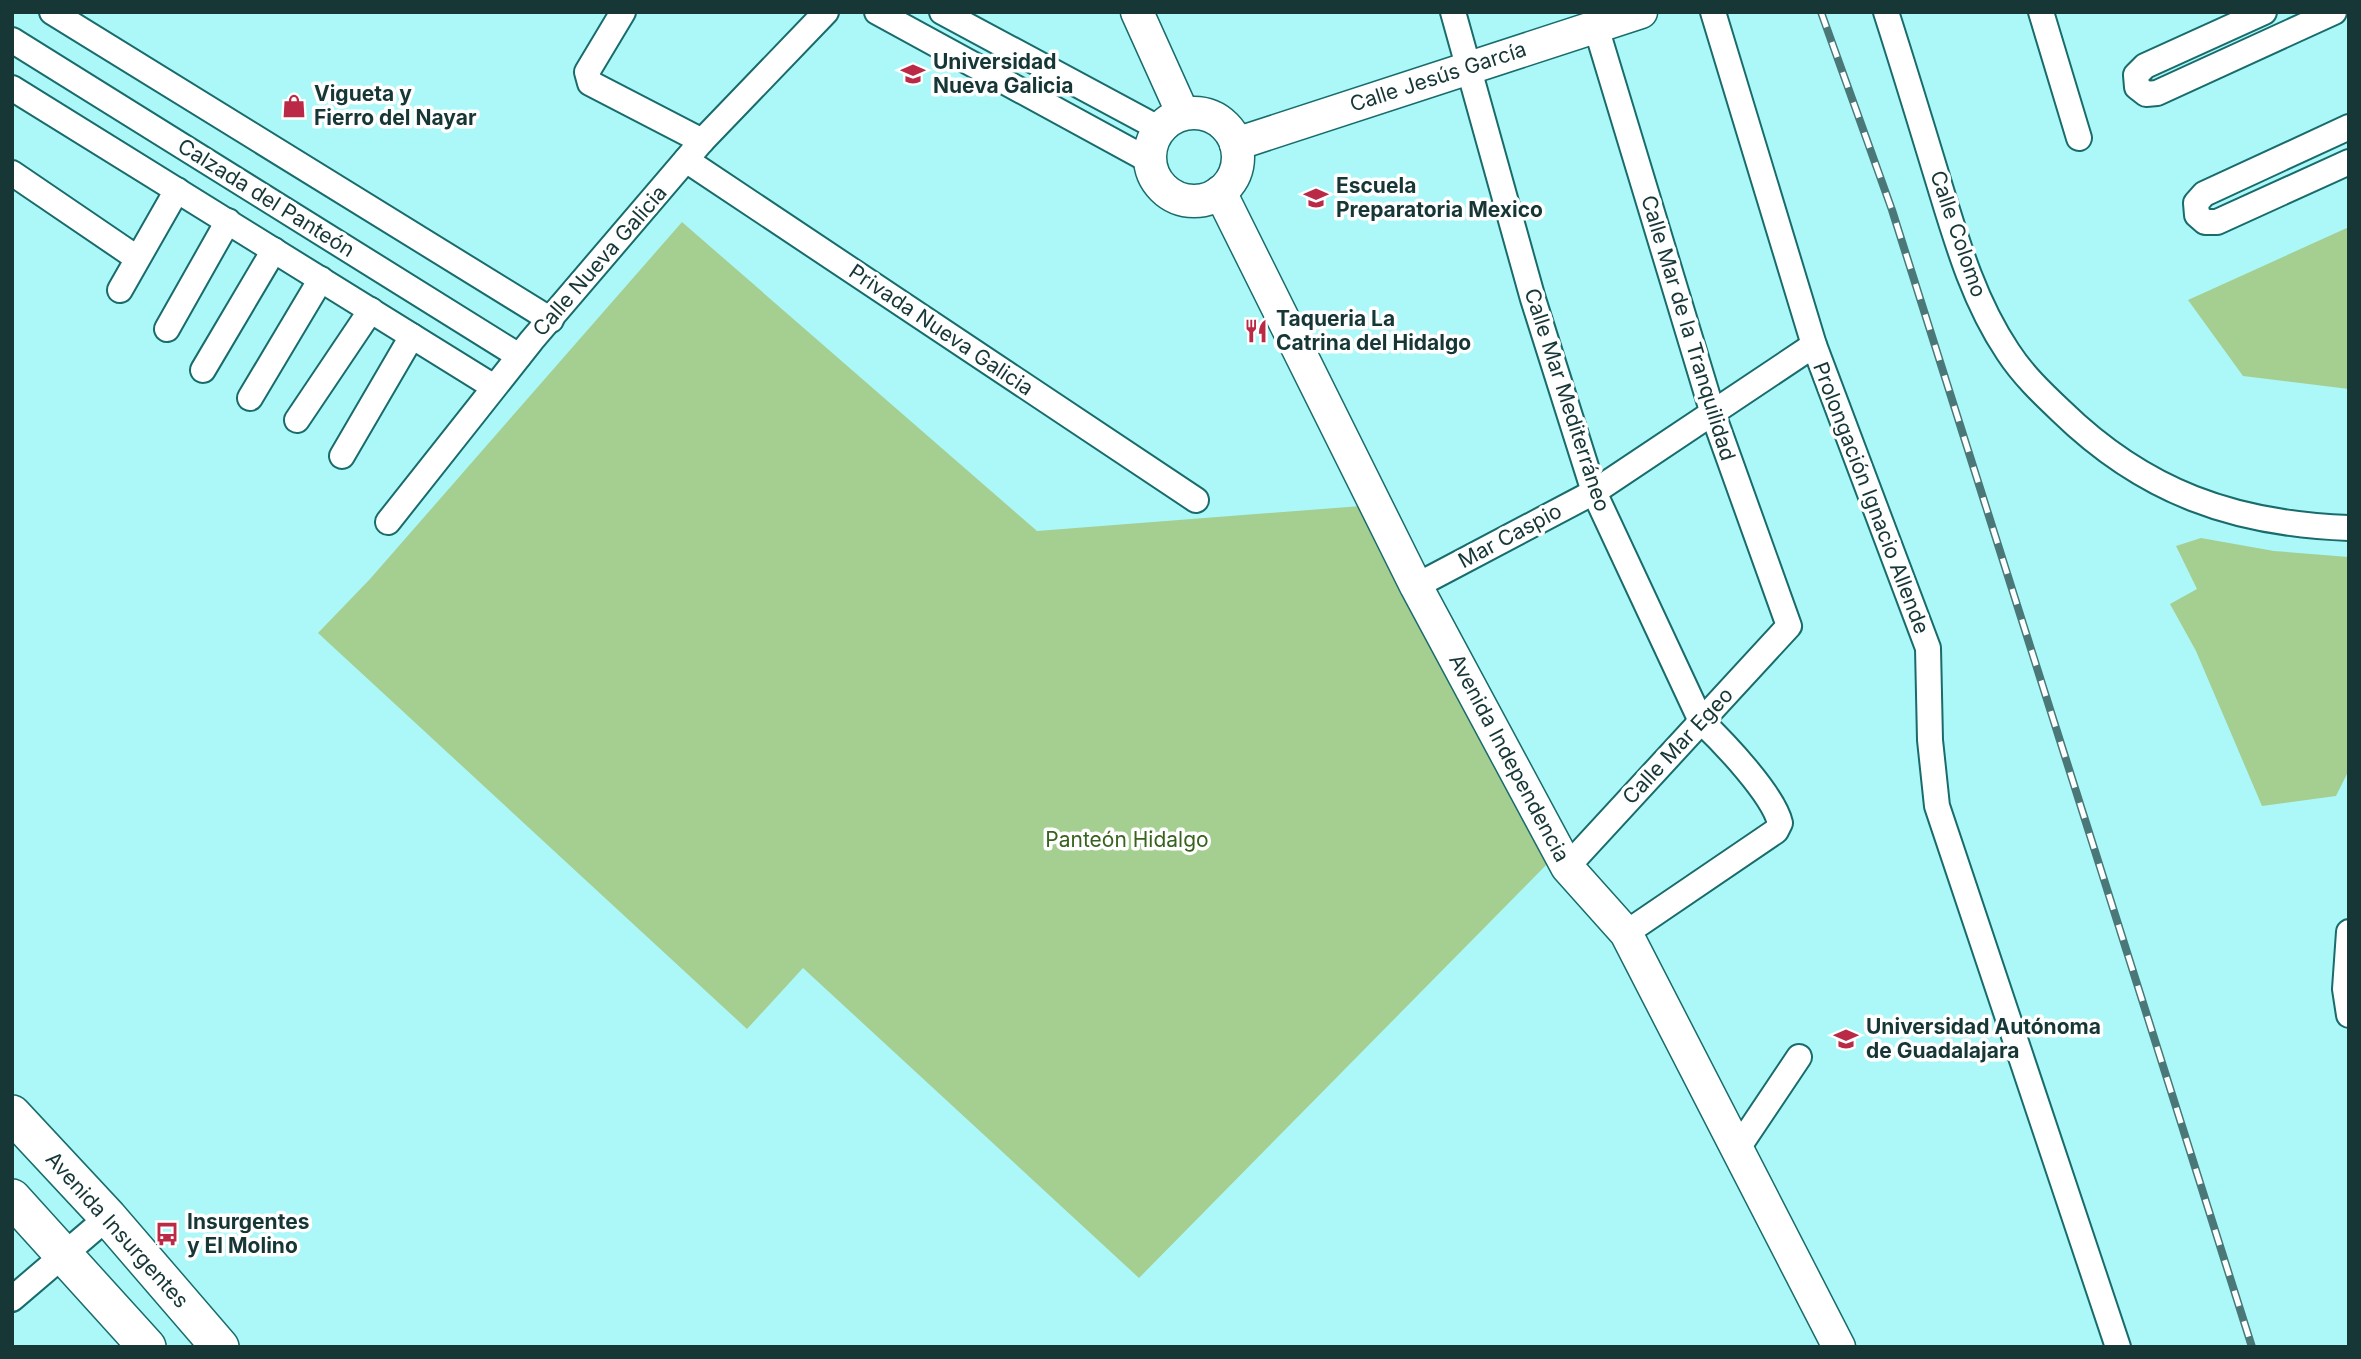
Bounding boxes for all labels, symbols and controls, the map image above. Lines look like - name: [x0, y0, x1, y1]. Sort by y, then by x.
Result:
- street label: Calle Jesús García: [1346, 36, 1529, 117]
- place label: Universidad Nueva Galicia: [933, 49, 1073, 98]
- school or university icon: Universidad Nueva Galicia: [899, 60, 927, 88]
- place label: Vigueta y Fierro del Nayar: [314, 81, 477, 130]
- shop icon: Vigueta y Fierro del Nayar: [280, 92, 308, 120]
- street label: Calzada del Panteón: [173, 133, 359, 262]
- street label: Calle Colomo: [1925, 167, 1992, 300]
- place label: Escuela Preparatoria Mexico: [1336, 173, 1543, 222]
- street label: Calle Nueva Galicia: [527, 180, 672, 341]
- school or university icon: Escuela Preparatoria Mexico: [1302, 184, 1330, 212]
- street label: Calle Mar de la Tranquilidad: [1636, 192, 1741, 464]
- street label: Privada Nueva Galicia: [844, 259, 1038, 401]
- street label: Calle Mar Mediterráneo: [1520, 285, 1615, 515]
- place label: Taqueria La Catrina del Hidalgo: [1276, 306, 1471, 355]
- restaurant icon: Taqueria La Catrina del Hidalgo: [1242, 317, 1270, 345]
- street label: Prolongación Ignacio Allende: [1808, 358, 1935, 637]
- street label: Mar Caspio: [1454, 498, 1566, 573]
- street label: Avenida Independencia: [1444, 650, 1575, 866]
- street label: Calle Mar Egeo: [1617, 682, 1738, 809]
- park label: Panteón Hidalgo: [1045, 827, 1209, 852]
- place label: Universidad Autónoma de Guadalajara: [1866, 1014, 2101, 1063]
- school or university icon: Universidad Autónoma de Guadalajara: [1832, 1025, 1860, 1053]
- street label: Avenida Insurgentes: [41, 1146, 194, 1313]
- place label: Insurgentes y El Molino: [187, 1209, 309, 1258]
- bus stop icon: Insurgentes y El Molino: [153, 1220, 181, 1248]

